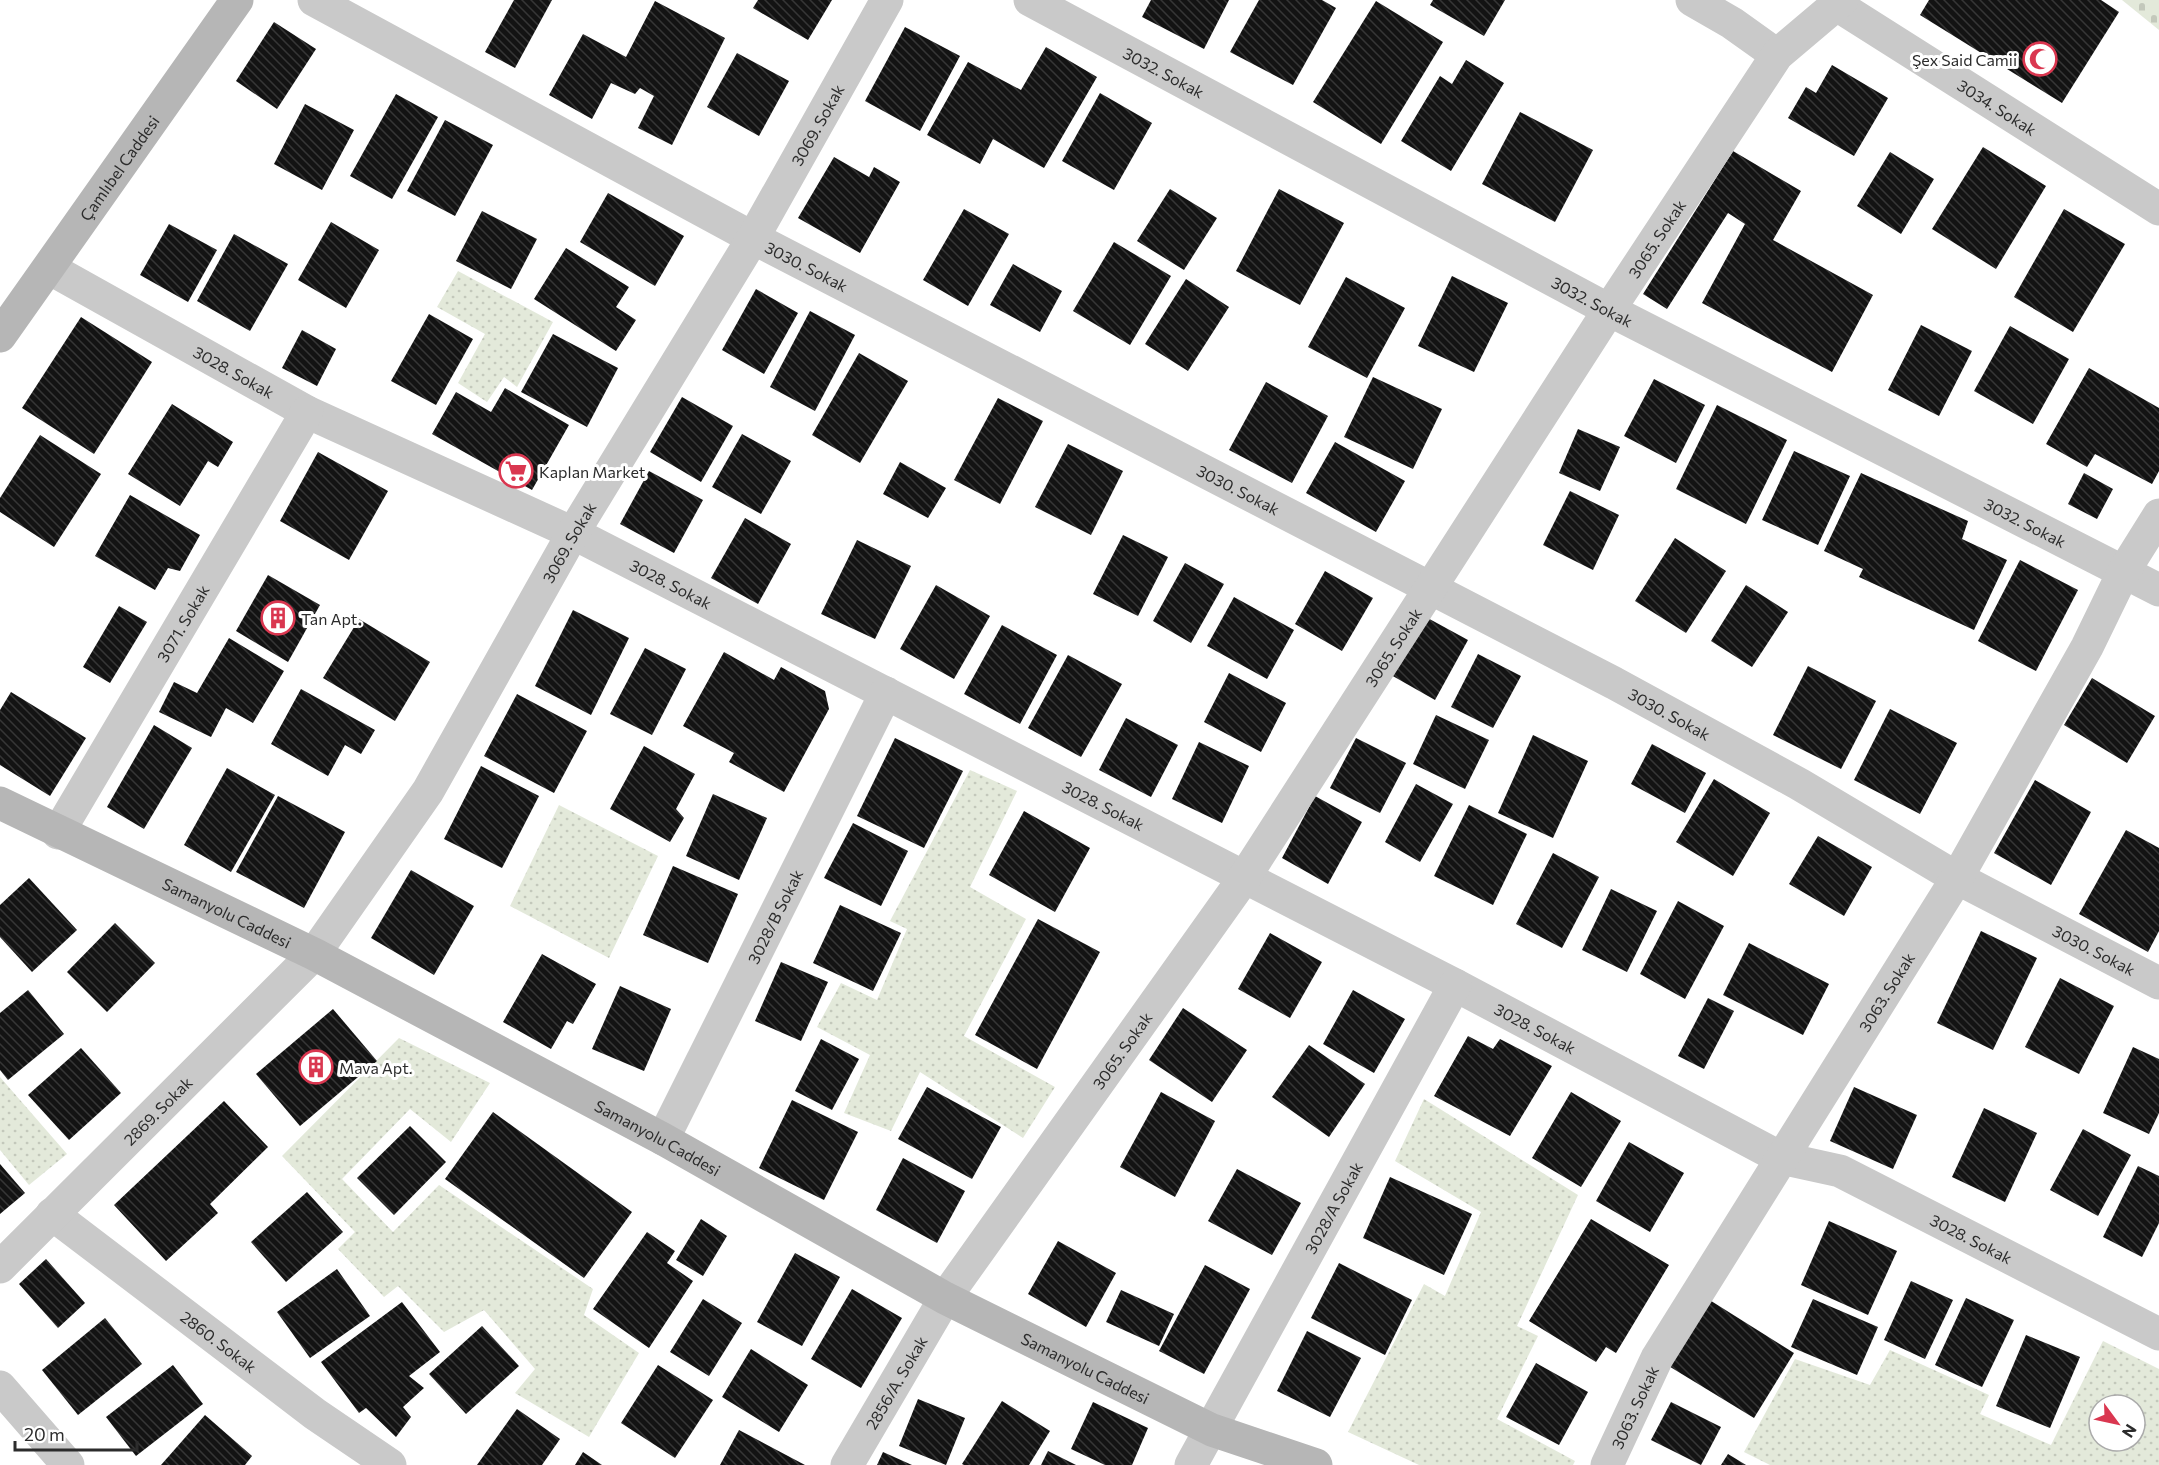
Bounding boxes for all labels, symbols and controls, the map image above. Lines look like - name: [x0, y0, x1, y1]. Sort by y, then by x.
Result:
- mosque icon: Şex Said Camii: [2022, 41, 2058, 77]
- street label: 3032. Sokak: [1120, 42, 1208, 101]
- place label: Şex Said Camii: [1912, 50, 2017, 69]
- street label: 3034. Sokak: [1955, 75, 2041, 139]
- street label: 3069. Sokak: [786, 80, 847, 168]
- street label: Çamlıbel Caddesi: [75, 111, 162, 224]
- street label: 3065. Sokak: [1623, 196, 1689, 281]
- street label: 3030. Sokak: [762, 237, 852, 295]
- street label: 3032. Sokak: [1549, 272, 1637, 330]
- street label: 3028. Sokak: [190, 341, 278, 402]
- supermarket icon: Kaplan Market: [498, 453, 534, 489]
- street label: 3030. Sokak: [1194, 460, 1283, 518]
- place label: Kaplan Market: [539, 462, 646, 481]
- street label: 3032. Sokak: [1981, 493, 2070, 551]
- street label: 3069. Sokak: [538, 498, 599, 586]
- street label: 3028. Sokak: [627, 554, 716, 612]
- street label: 3071. Sokak: [152, 581, 213, 665]
- building icon: Tan Apt.: [260, 600, 296, 636]
- street label: 3065. Sokak: [1360, 604, 1425, 690]
- place label: Tan Apt.: [301, 609, 361, 628]
- street label: 3030. Sokak: [1625, 683, 1714, 744]
- street label: 3028. Sokak: [1060, 776, 1148, 834]
- street label: 3028/B Sokak: [743, 866, 806, 967]
- street label: Samanyolu Caddesi: [160, 873, 295, 951]
- street label: 3030. Sokak: [2050, 920, 2139, 979]
- street label: 3063. Sokak: [1854, 948, 1918, 1035]
- street label: 3028. Sokak: [1492, 998, 1580, 1057]
- street label: 3065. Sokak: [1088, 1008, 1155, 1092]
- building icon: Mava Apt.: [298, 1049, 334, 1085]
- place label: Mava Apt.: [339, 1058, 413, 1077]
- street label: 2869. Sokak: [119, 1072, 196, 1148]
- street label: Samanyolu Caddesi: [592, 1095, 724, 1179]
- street label: 3028/A Sokak: [1300, 1158, 1366, 1257]
- street label: 3028. Sokak: [1927, 1209, 2016, 1267]
- street label: 2860. Sokak: [178, 1306, 261, 1376]
- street label: Samanyolu Caddesi: [1018, 1328, 1153, 1407]
- street label: 2856/A. Sokak: [861, 1332, 931, 1432]
- street label: 3063. Sokak: [1607, 1362, 1662, 1452]
- north arrow: [2087, 1393, 2147, 1453]
- scale bar: [15, 1414, 136, 1452]
- text: N: [2119, 1421, 2141, 1442]
- text: 20 m: [24, 1423, 65, 1445]

